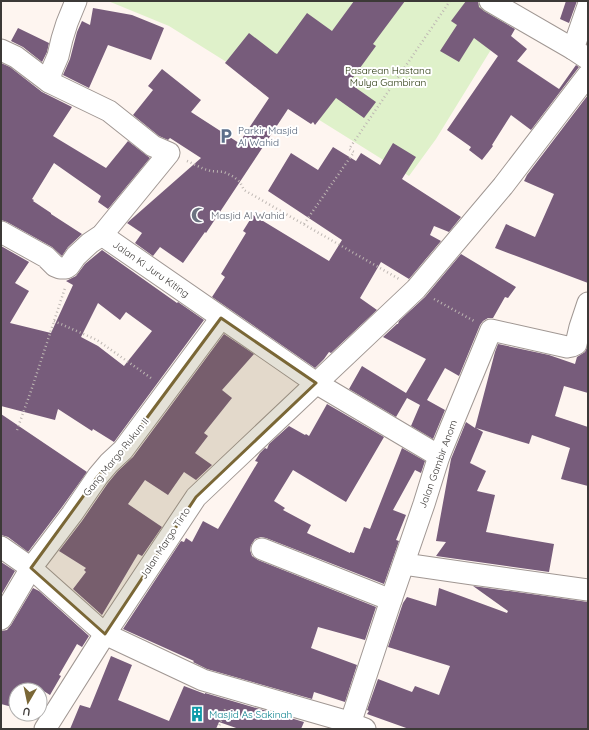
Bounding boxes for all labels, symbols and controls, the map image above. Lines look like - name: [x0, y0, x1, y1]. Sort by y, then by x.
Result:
- park label: Pasarean Hastana Mulya Gambiran: [345, 64, 431, 89]
- place label: Parkir Masjid Al Wahid: [238, 124, 298, 149]
- parking icon: Parkir Masjid Al Wahid: [217, 127, 235, 145]
- mosque icon: Masjid Al Wahid: [190, 206, 208, 224]
- place label: Masjid Al Wahid: [211, 209, 285, 222]
- street label: Jalan Ki Juru Kiting: [110, 238, 192, 300]
- street label: Gang Margo Rukun II: [80, 415, 152, 499]
- street label: Jalan Gambir Anom: [416, 418, 460, 510]
- street label: Jalan Margo Tirto: [137, 505, 193, 581]
- north arrow: [8, 682, 48, 722]
- text: U: [22, 704, 31, 719]
- building icon: Masjid As Sakinah: [188, 705, 206, 723]
- place label: Masjid As Sakinah: [209, 708, 292, 721]

